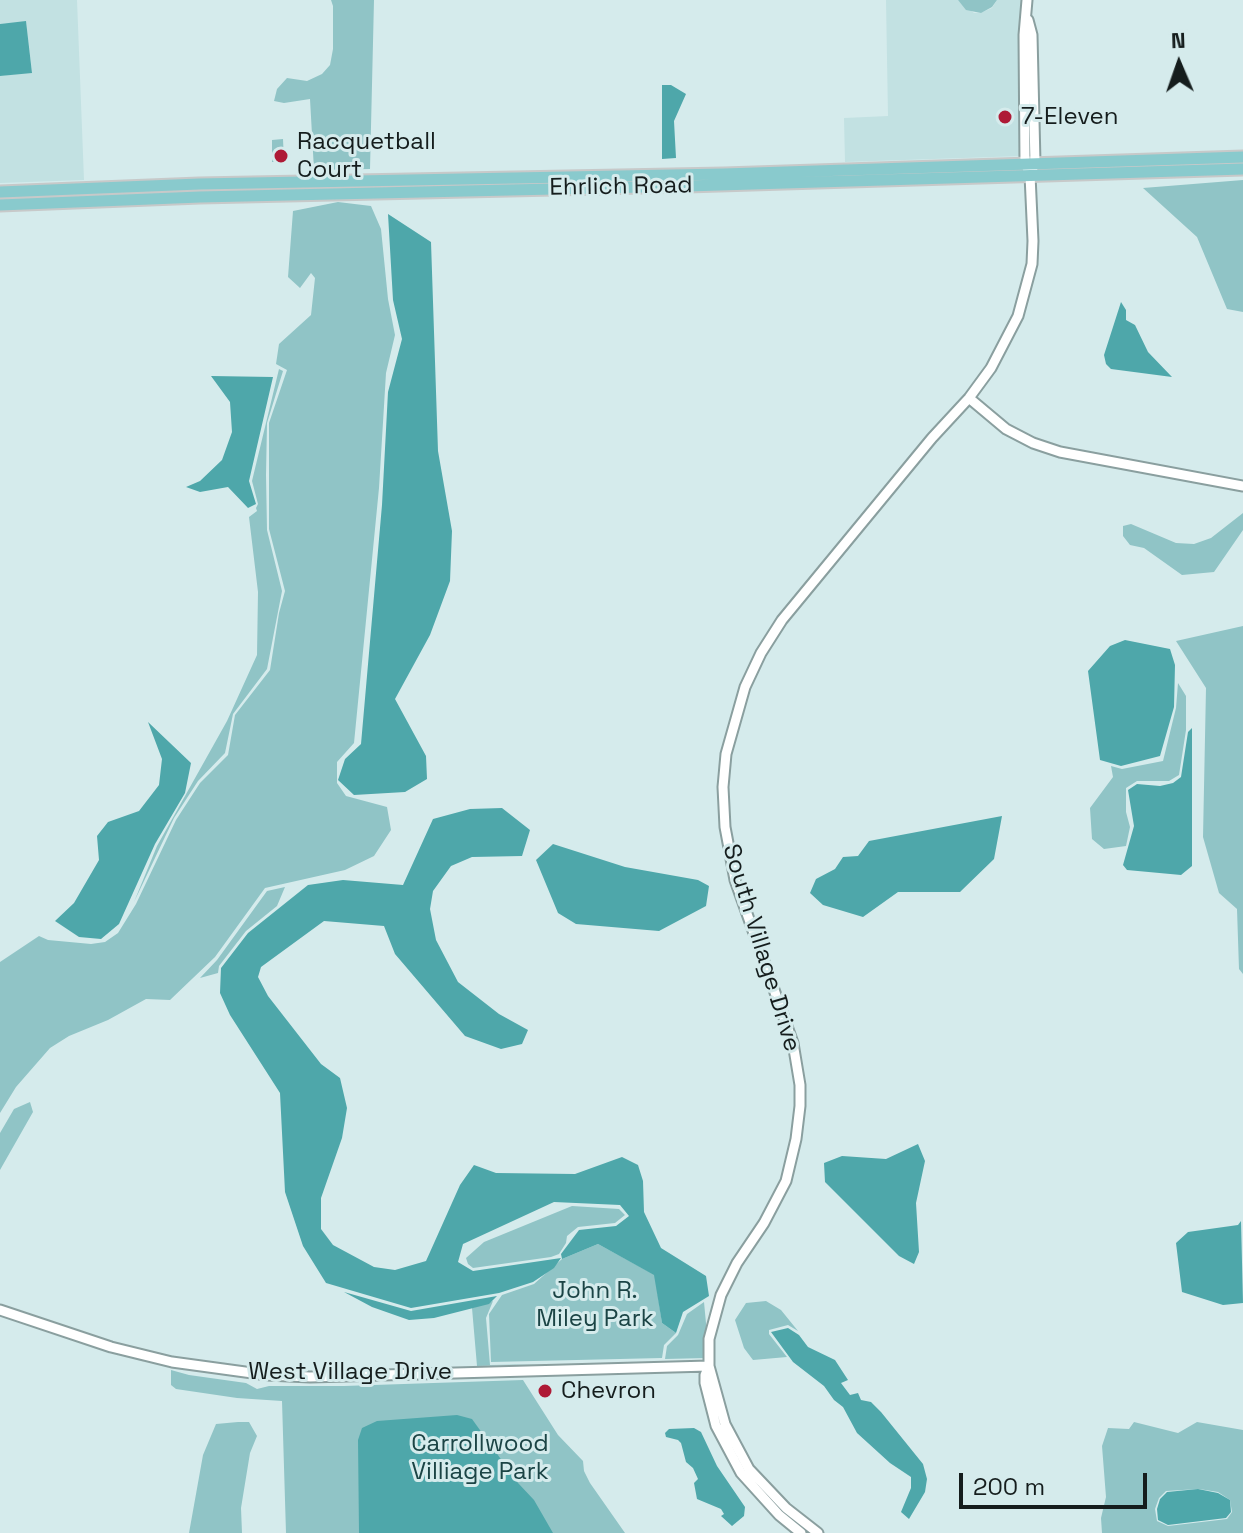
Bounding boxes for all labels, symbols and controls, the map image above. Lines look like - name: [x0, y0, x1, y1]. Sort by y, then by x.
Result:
- north arrow: [1139, 24, 1219, 104]
- text: N: [1170, 26, 1186, 54]
- place label: 7-Eleven: [1021, 103, 1119, 131]
- marker: 7-Eleven: [996, 108, 1014, 126]
- place label: Racquetball Court: [297, 128, 436, 184]
- marker: Racquetball Court: [272, 147, 290, 165]
- street label: Ehrlich Road: [549, 171, 693, 203]
- street label: South Village Drive: [716, 841, 806, 1055]
- park label: John R. Miley Park: [536, 1277, 654, 1333]
- street label: West Village Drive: [248, 1358, 452, 1386]
- place label: Chevron: [561, 1377, 656, 1405]
- marker: Chevron: [536, 1382, 554, 1400]
- park label: Carrollwood Villiage Park: [411, 1430, 549, 1486]
- scale bar: [963, 1457, 1151, 1507]
- text: 200 m: [973, 1471, 1045, 1502]

